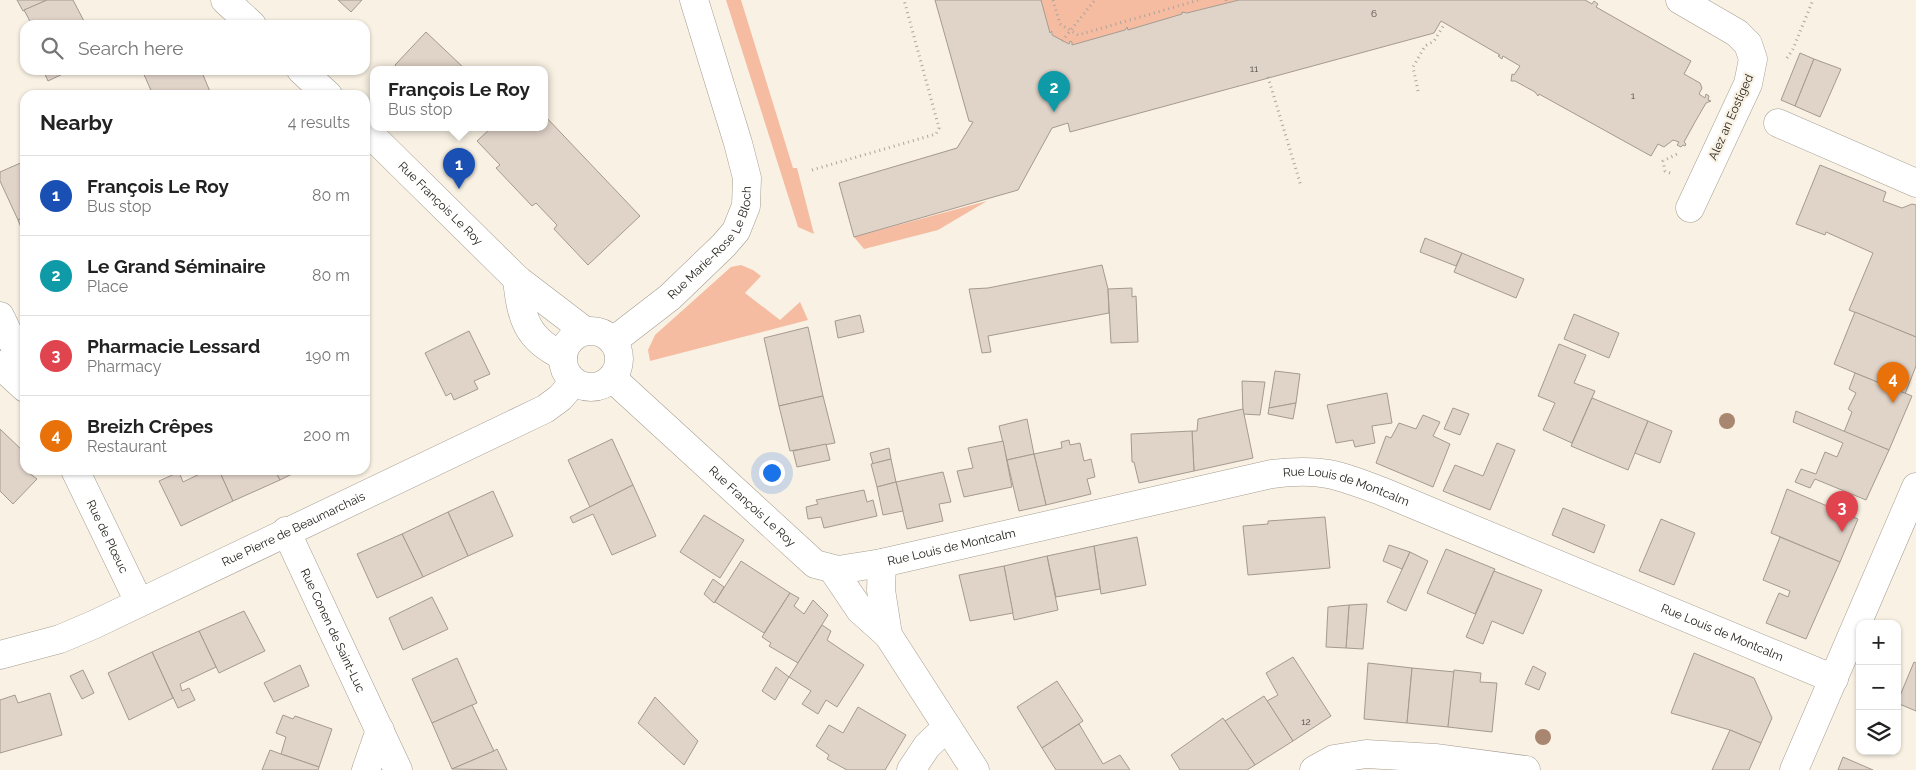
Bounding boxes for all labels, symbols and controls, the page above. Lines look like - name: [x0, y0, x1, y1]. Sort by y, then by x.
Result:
- house number: 6: [1371, 8, 1377, 19]
- search box: [20, 20, 370, 75]
- icon: search: [38, 34, 66, 62]
- text: Search here: [78, 37, 184, 59]
- house number: 11: [1250, 63, 1259, 74]
- popup: [370, 66, 548, 131]
- pin: 2: [1038, 71, 1070, 112]
- street label: Alez an Eostiged: [1706, 72, 1756, 162]
- text: François Le Roy: [388, 78, 530, 100]
- house number: 1: [1631, 90, 1636, 101]
- text: Bus stop: [388, 100, 452, 119]
- text: Nearby: [40, 110, 113, 135]
- text: 4 results: [288, 113, 350, 132]
- pin: 1: [443, 148, 475, 189]
- street label: Rue François Le Roy: [395, 159, 486, 248]
- text: François Le Roy: [87, 175, 229, 197]
- text: 1: [52, 186, 60, 205]
- text: 80 m: [312, 186, 350, 205]
- street label: Rue Marie-Rose Le Bloch: [665, 186, 754, 302]
- text: Bus stop: [87, 197, 151, 216]
- text: Le Grand Séminaire: [87, 255, 266, 277]
- text: 2: [51, 266, 61, 285]
- text: 80 m: [312, 266, 350, 285]
- text: Place: [87, 277, 128, 296]
- text: Pharmacie Lessard: [87, 335, 260, 357]
- text: 3: [52, 346, 60, 365]
- text: 190 m: [305, 346, 350, 365]
- text: Pharmacy: [87, 357, 161, 376]
- pin: 4: [1877, 362, 1909, 403]
- text: Breizh Crêpes: [87, 415, 213, 437]
- text: 4: [51, 426, 61, 445]
- text: 200 m: [303, 426, 350, 445]
- text: Restaurant: [87, 437, 167, 456]
- your location: [759, 460, 785, 486]
- street label: Rue François Le Roy: [706, 463, 799, 550]
- street label: Rue Louis de Montcalm: [1282, 465, 1411, 509]
- street label: Rue Pierre de Beaumarchais: [220, 489, 367, 569]
- pin: 3: [1826, 491, 1858, 532]
- street label: Rue de Plœuc: [84, 498, 131, 576]
- street label: Rue Louis de Montcalm: [886, 526, 1017, 569]
- street label: Rue Conen de Saint-Luc: [298, 566, 368, 695]
- street label: Rue Louis de Montcalm: [1659, 601, 1785, 664]
- map controls: [1856, 620, 1901, 755]
- button: +: [1856, 620, 1901, 665]
- button: −: [1856, 665, 1901, 710]
- button: layers: [1856, 710, 1901, 755]
- house number: 12: [1301, 716, 1311, 727]

